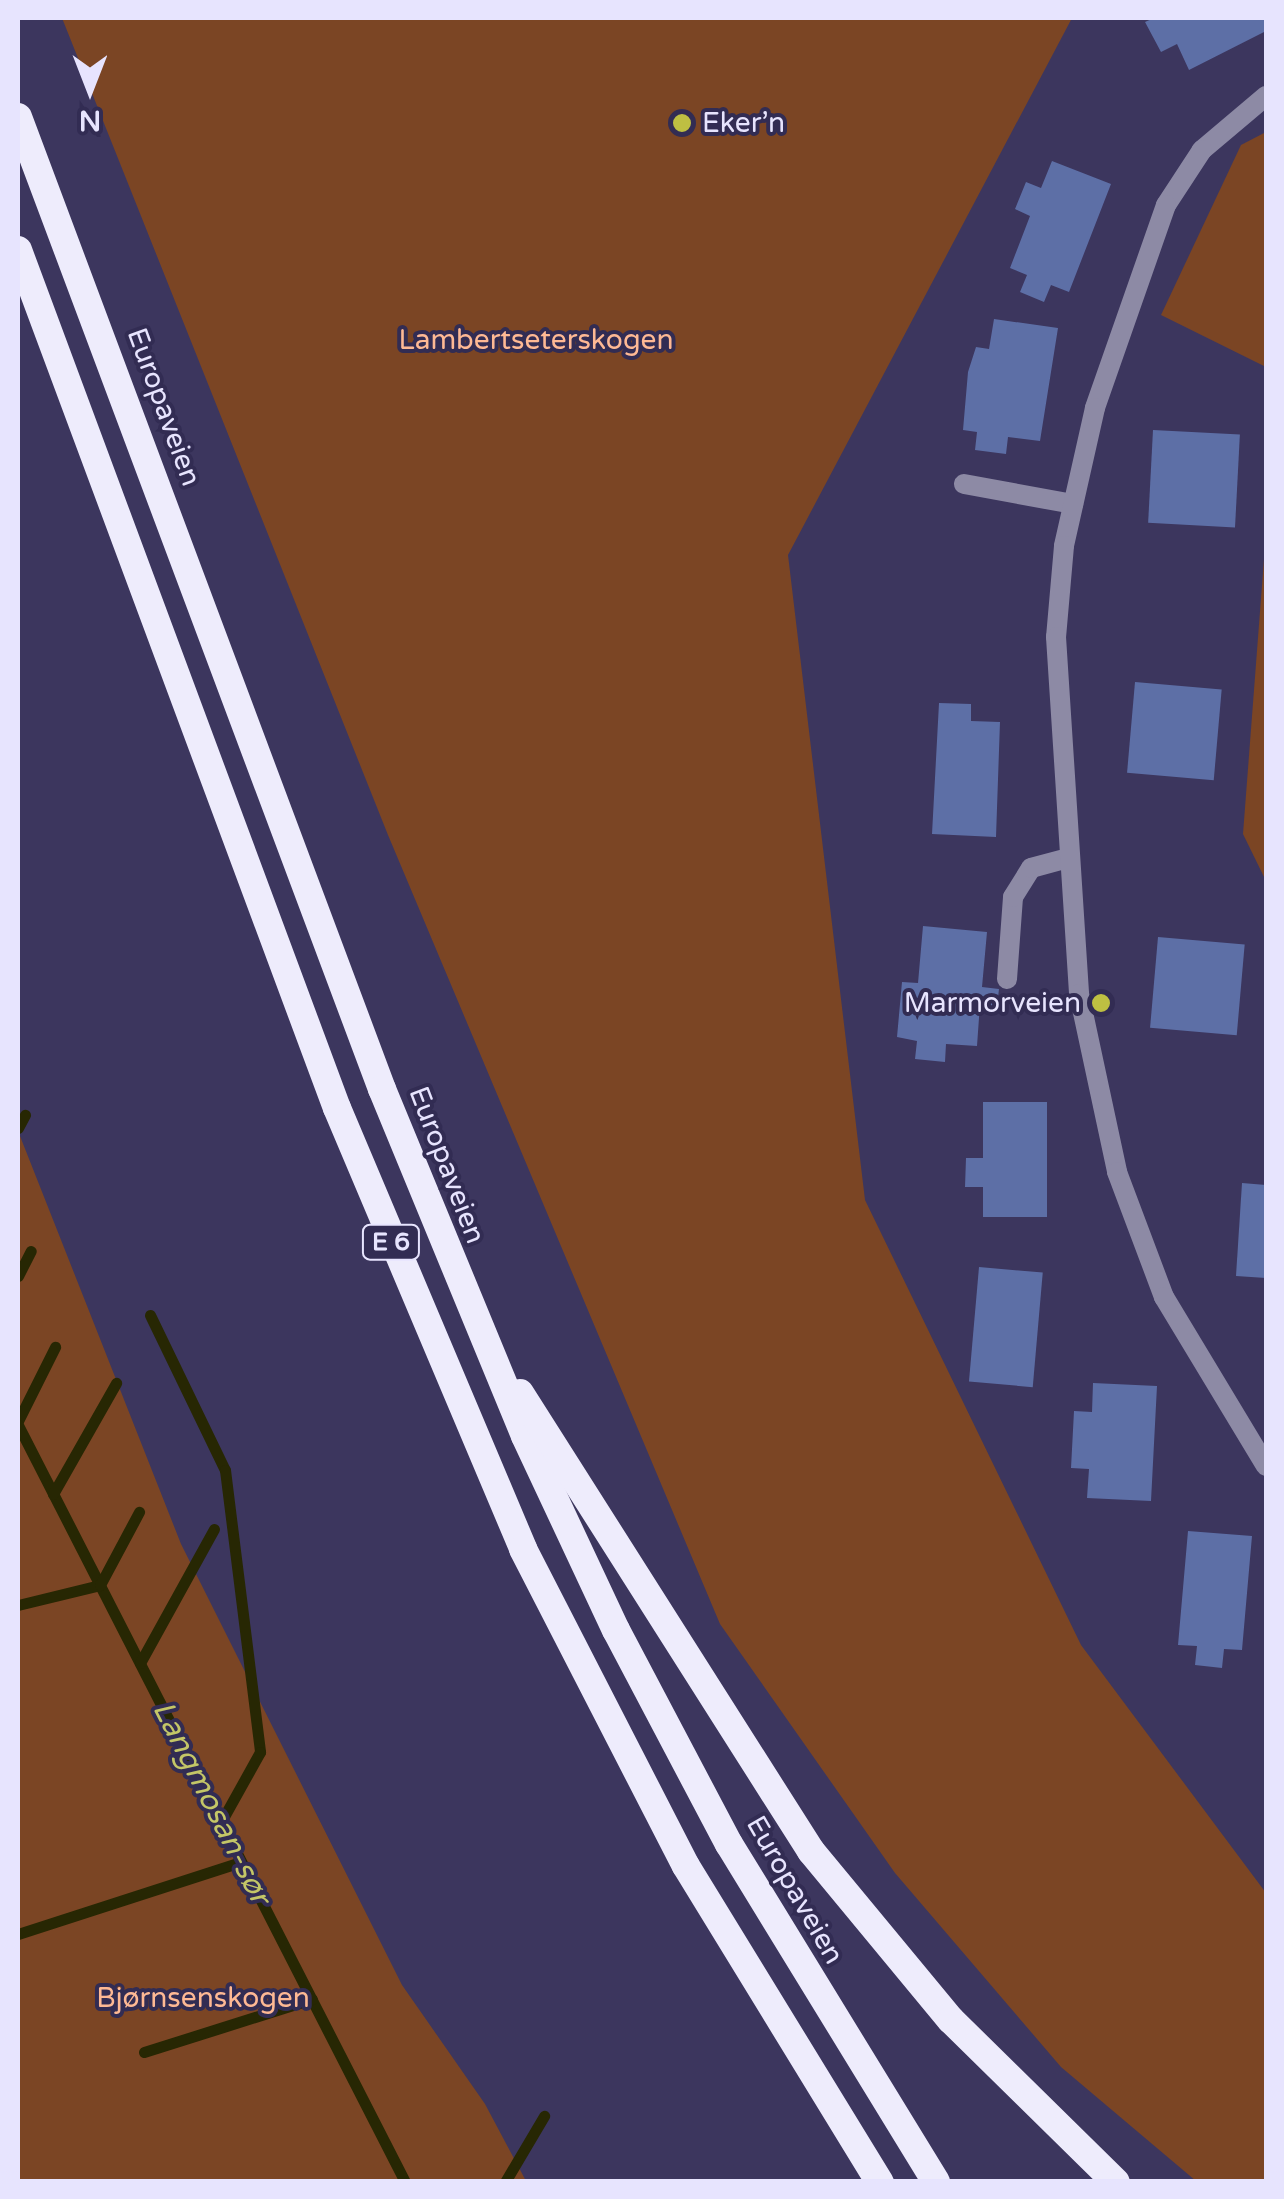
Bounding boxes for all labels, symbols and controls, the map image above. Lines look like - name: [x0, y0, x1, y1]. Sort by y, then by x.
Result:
- north arrow: [40, 40, 140, 140]
- text: N: [79, 103, 101, 137]
- place label: Eker’n: [702, 106, 785, 140]
- marker: Eker’n: [671, 112, 693, 134]
- park label: Lambertseterskogen: [399, 323, 673, 357]
- street label: Europaveien: [120, 324, 208, 490]
- place label: Marmorveien: [904, 986, 1081, 1020]
- marker: Marmorveien: [1090, 992, 1112, 1014]
- street label: Europaveien: [402, 1082, 492, 1248]
- road number: E 6: [361, 1222, 421, 1262]
- water label: Langmosan-sør: [144, 1695, 278, 1911]
- street label: Europaveien: [739, 1810, 851, 1970]
- park label: Bjørnsenskogen: [96, 1981, 310, 2015]

